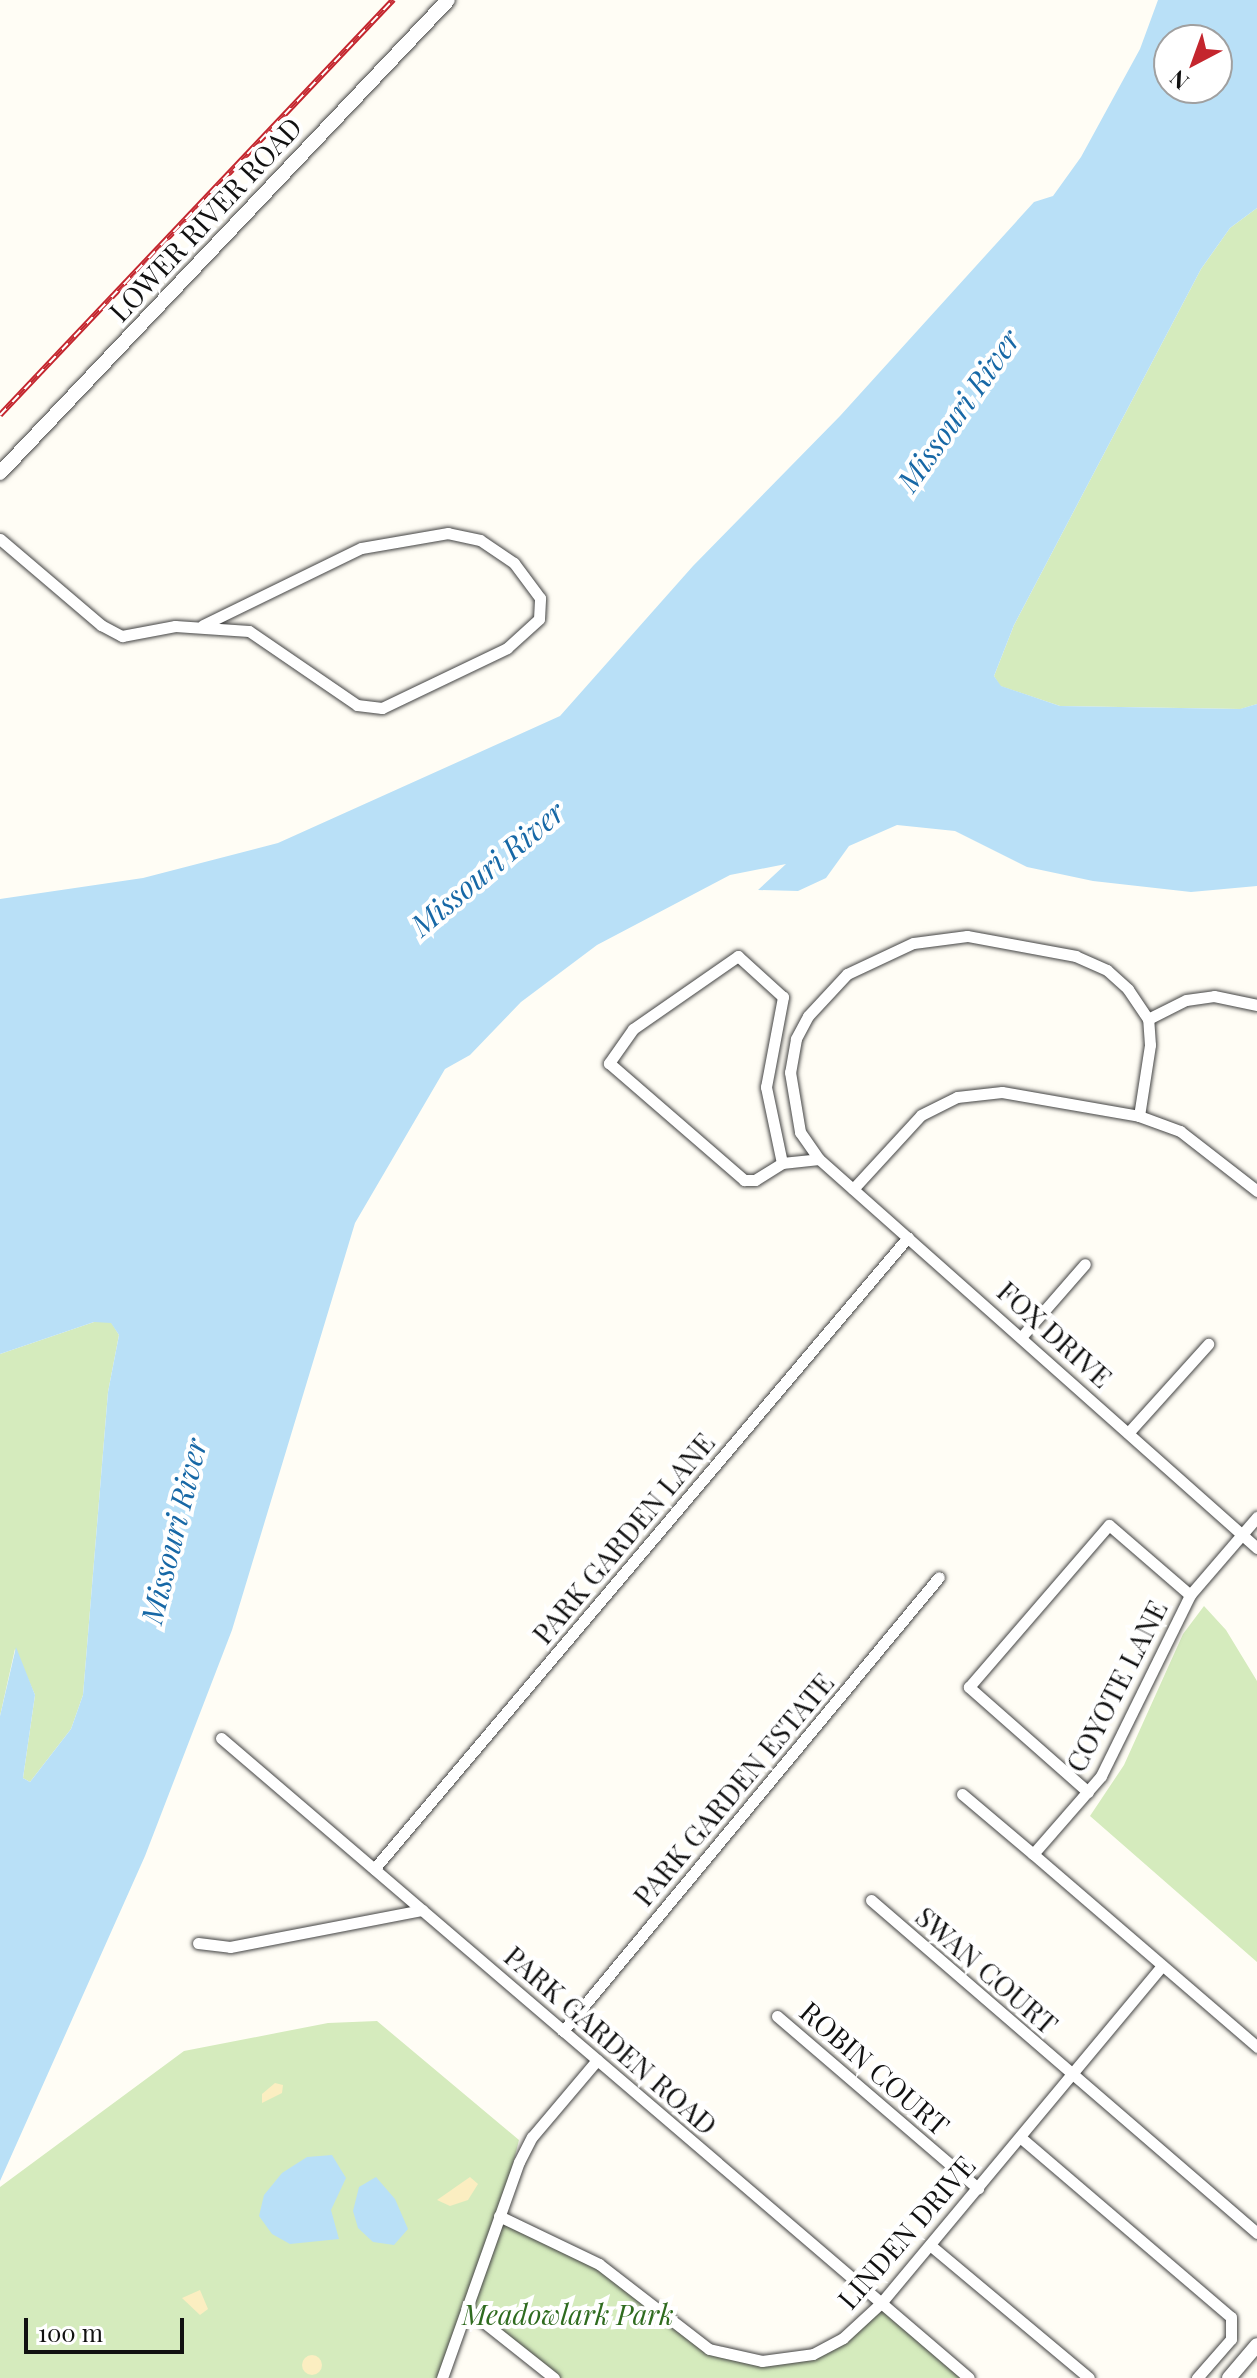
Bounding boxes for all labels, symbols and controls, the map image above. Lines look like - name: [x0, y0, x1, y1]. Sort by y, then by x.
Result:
- north arrow: [1153, 24, 1233, 104]
- text: N: [1163, 64, 1194, 97]
- street label: LOWER RIVER ROAD: [101, 110, 309, 328]
- water label: Missouri River: [889, 322, 1027, 498]
- water label: Missouri River: [403, 793, 571, 943]
- street label: FOX DRIVE: [991, 1274, 1119, 1394]
- street label: PARK GARDEN LANE: [525, 1426, 721, 1650]
- water label: Missouri River: [133, 1435, 213, 1627]
- street label: COYOTE LANE: [1058, 1595, 1174, 1777]
- street label: PARK GARDEN ESTATE: [626, 1666, 840, 1912]
- street label: SWAN COURT: [909, 1899, 1065, 2041]
- street label: PARK GARDEN ROAD: [498, 1939, 724, 2141]
- street label: ROBIN COURT: [794, 1994, 956, 2142]
- street label: LINDEN DRIVE: [830, 2149, 982, 2315]
- park label: Meadowlark Park: [462, 2297, 674, 2331]
- scale bar: [28, 2302, 188, 2352]
- text: 100 m: [38, 2316, 103, 2348]

